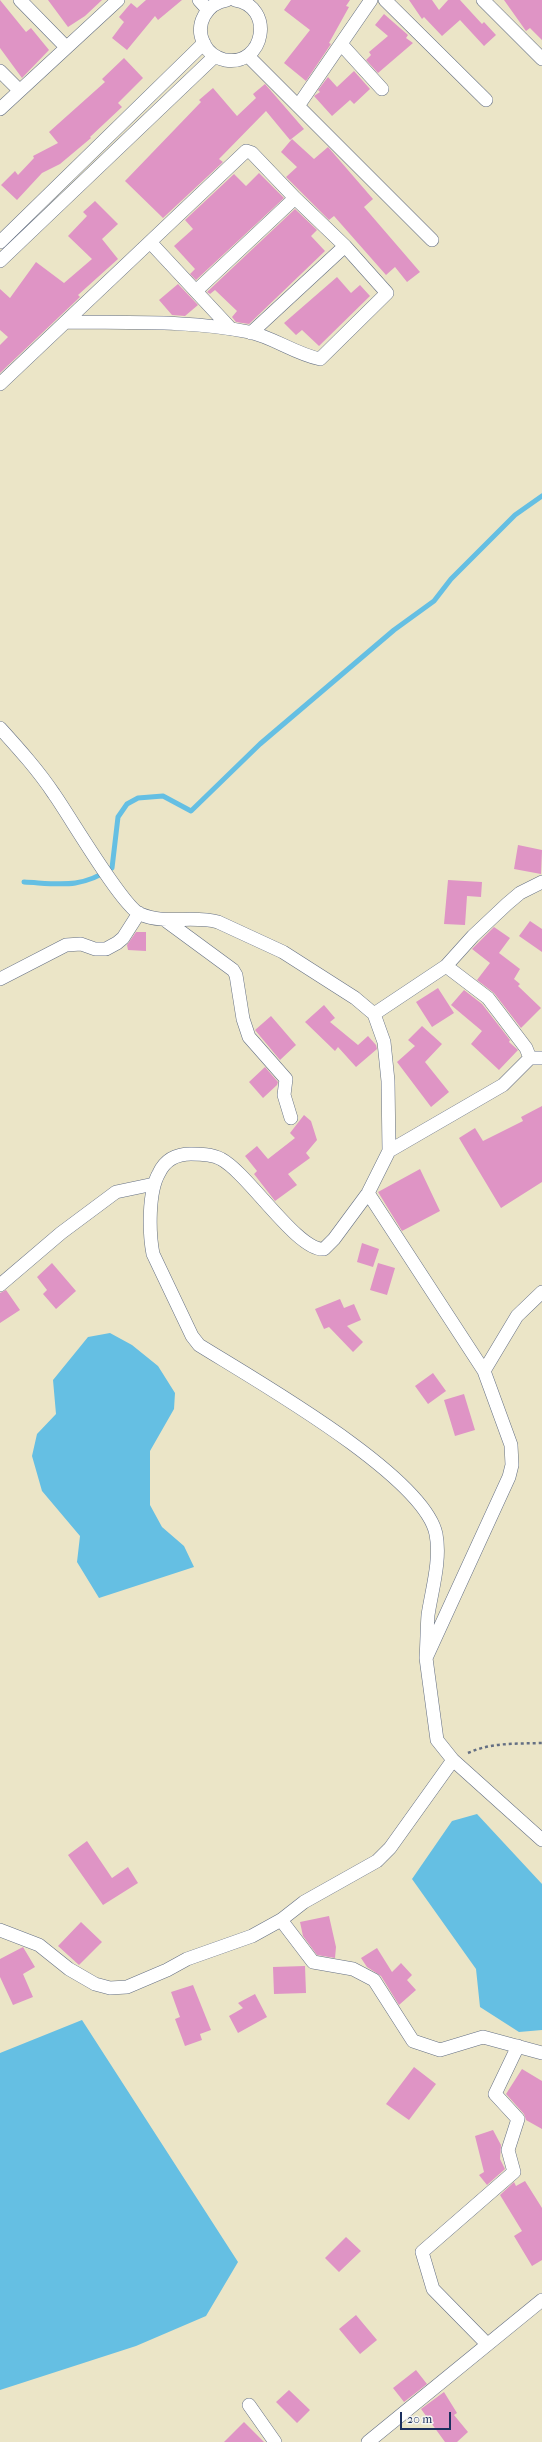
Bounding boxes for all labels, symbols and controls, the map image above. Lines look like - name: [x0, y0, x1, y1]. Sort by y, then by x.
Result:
- scale bar: [402, 2404, 453, 2430]
- text: 20 m: [407, 2412, 432, 2426]

